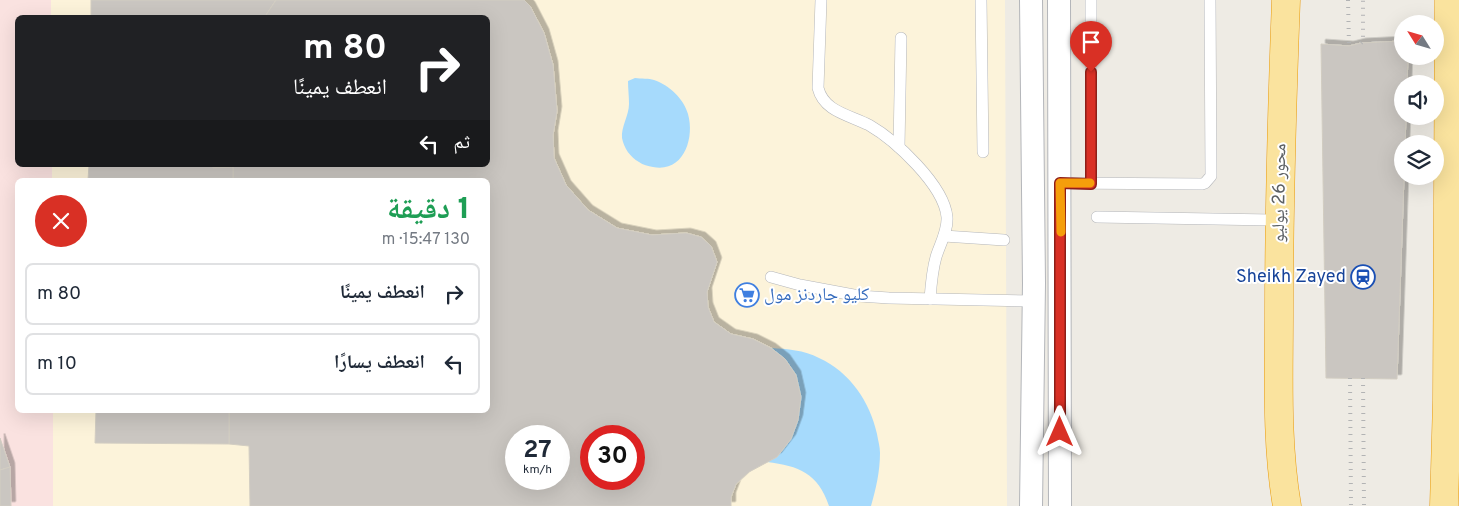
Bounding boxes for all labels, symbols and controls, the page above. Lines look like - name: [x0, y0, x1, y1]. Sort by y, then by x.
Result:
- north arrow: [1394, 15, 1444, 65]
- map controls: [1394, 15, 1444, 185]
- pin: [1070, 21, 1112, 72]
- text: 80 m: [303, 27, 387, 71]
- icon: arrive: [1077, 28, 1105, 56]
- icon: right: [405, 35, 470, 100]
- text: انعطف يمينًا: [293, 75, 387, 102]
- button: sound: [1394, 75, 1444, 125]
- icon: left: [415, 130, 443, 158]
- text: ثم: [453, 131, 470, 155]
- button: layers: [1394, 135, 1444, 185]
- street label: محور 26 يوليو: [1268, 143, 1292, 243]
- text: 1 دقيقة: [387, 192, 470, 229]
- button: close: [35, 195, 87, 247]
- text: 130 m · 15:47: [382, 230, 470, 250]
- station icon: Sheikh Zayed: [1350, 264, 1376, 290]
- place label: Sheikh Zayed: [1236, 266, 1346, 289]
- icon: right: [440, 280, 468, 308]
- text: انعطف يمينًا: [340, 281, 425, 305]
- text: 80 m: [37, 282, 81, 306]
- supermarket icon: كليو جاردنز مول: [734, 282, 760, 308]
- place label: كليو جاردنز مول: [764, 284, 870, 307]
- icon: left: [440, 350, 468, 378]
- text: انعطف يسارًا: [334, 351, 425, 375]
- text: 10 m: [37, 352, 77, 376]
- position arrow: [1033, 405, 1085, 457]
- speed limit sign: 30: [580, 425, 645, 490]
- text: 27: [523, 435, 552, 467]
- text: km/h: [523, 462, 552, 478]

